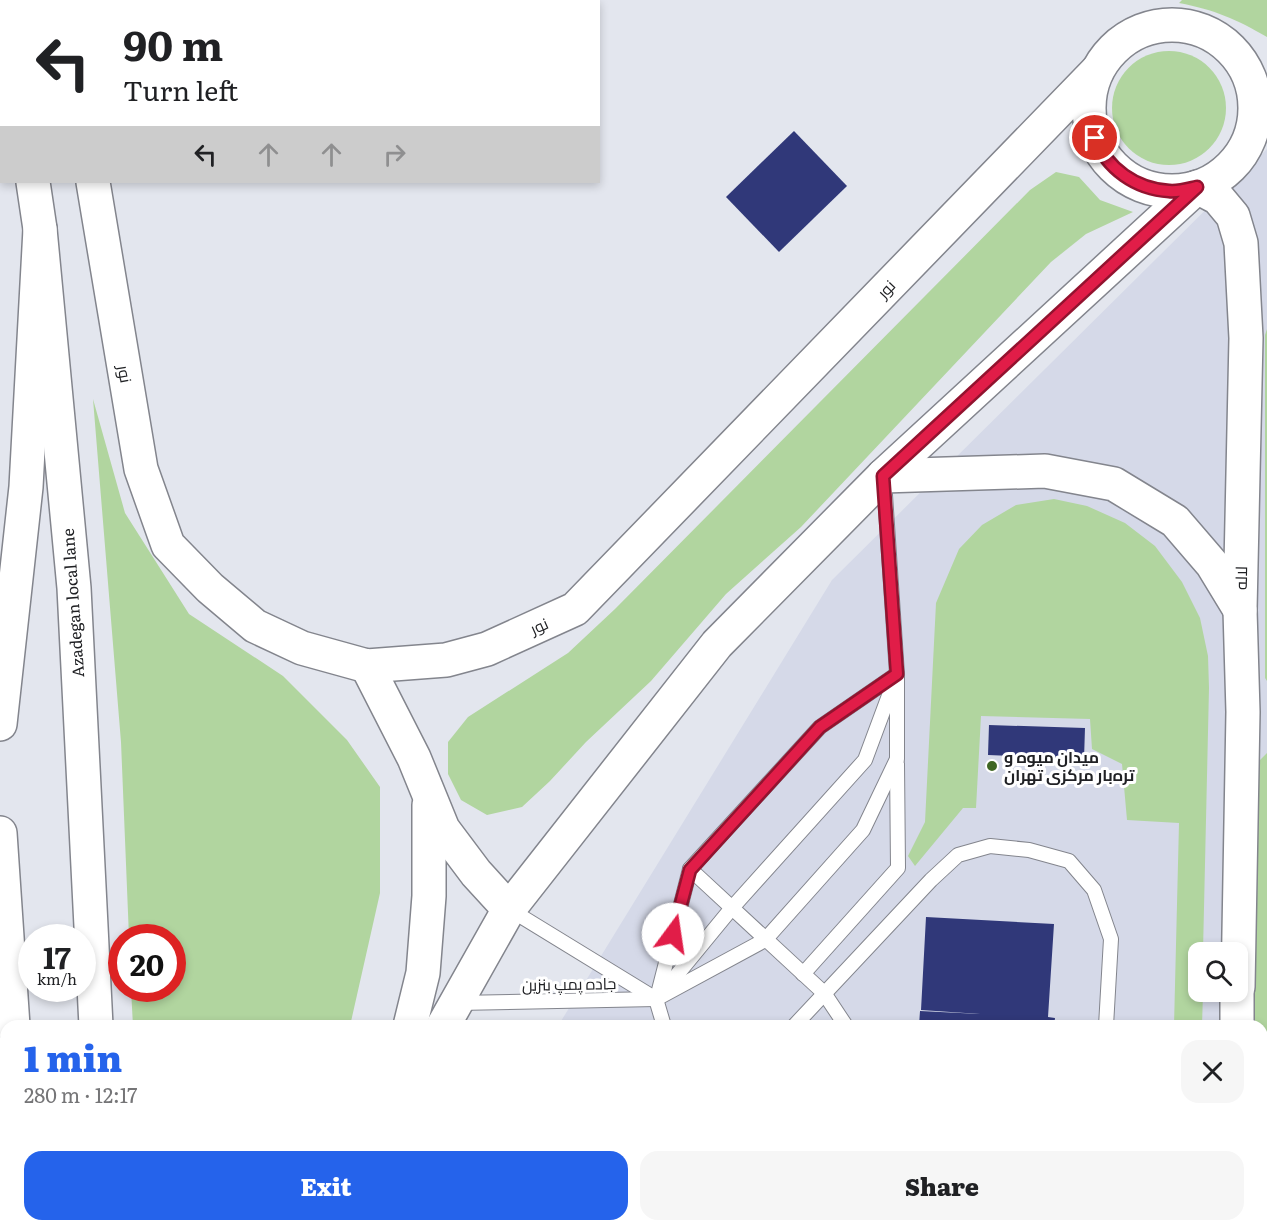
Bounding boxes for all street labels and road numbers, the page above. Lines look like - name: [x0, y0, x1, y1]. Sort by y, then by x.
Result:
- street label: نور: [870, 274, 900, 304]
- street label: نور: [112, 362, 139, 385]
- street label: Azadegan local lane: [55, 528, 89, 678]
- street label: لاله: [1228, 566, 1252, 590]
- street label: نور: [525, 611, 552, 640]
- street label: جاده پمپ بنزین: [522, 970, 616, 997]

